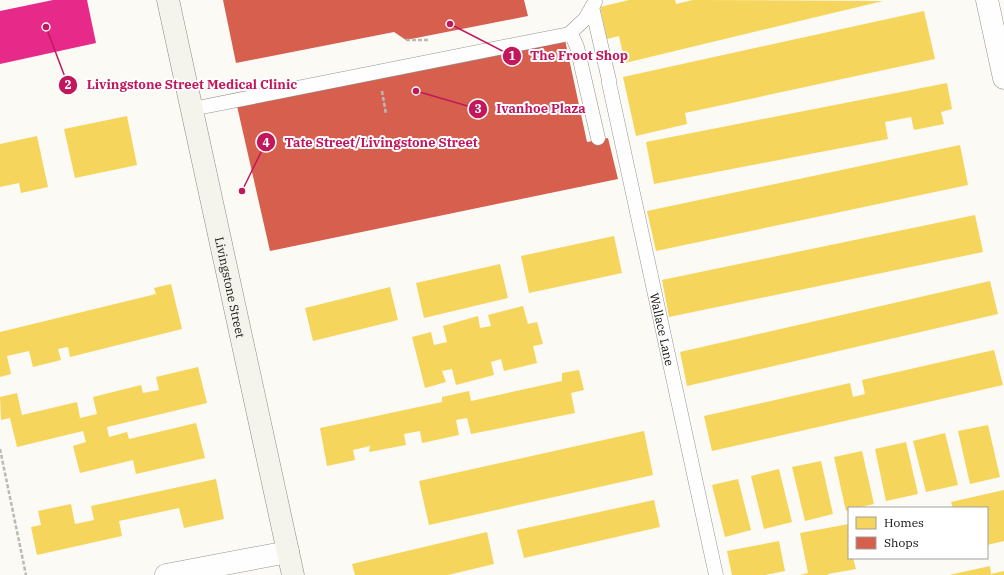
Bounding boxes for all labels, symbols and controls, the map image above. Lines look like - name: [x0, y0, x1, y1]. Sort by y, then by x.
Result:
- callout: The Froot Shop: [502, 43, 636, 68]
- text: The Froot Shop: [530, 47, 628, 64]
- text: 1: [508, 48, 516, 63]
- callout: Livingstone Street Medical Clinic: [58, 72, 305, 97]
- text: Livingstone Street Medical Clinic: [87, 76, 297, 93]
- text: 2: [64, 77, 72, 92]
- callout: Ivanhoe Plaza: [468, 96, 593, 121]
- text: Ivanhoe Plaza: [496, 100, 586, 117]
- text: 3: [474, 101, 482, 116]
- callout: Tate Street/Livingstone Street: [256, 130, 485, 155]
- text: Tate Street/Livingstone Street: [284, 134, 478, 151]
- text: 4: [262, 135, 270, 150]
- street label: Livingstone Street: [212, 235, 249, 339]
- street label: Wallace Lane: [647, 291, 678, 367]
- legend: [848, 507, 988, 559]
- text: Homes: [884, 515, 924, 530]
- text: Shops: [884, 535, 919, 550]

